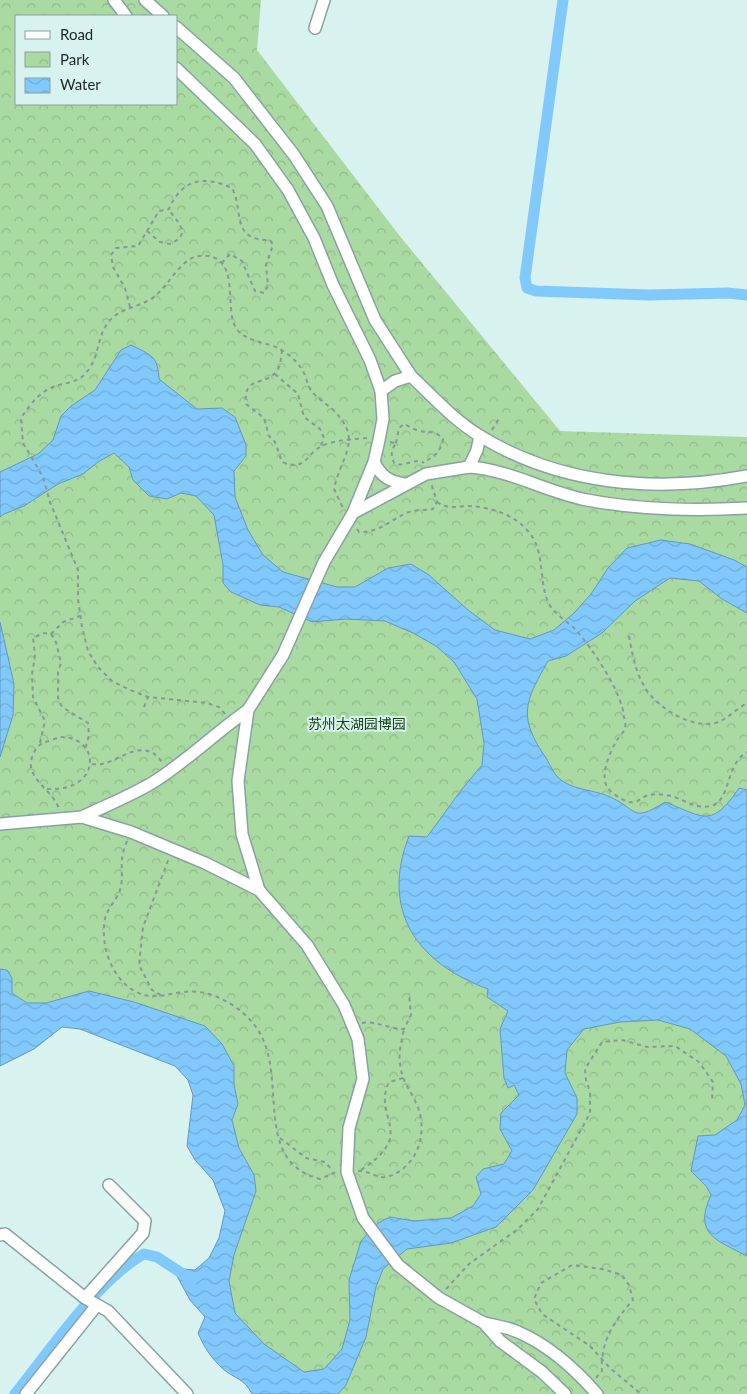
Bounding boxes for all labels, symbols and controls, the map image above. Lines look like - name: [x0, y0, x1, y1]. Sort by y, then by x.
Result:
- legend: [15, 15, 178, 105]
- text: Road: [60, 25, 93, 43]
- text: Park: [60, 50, 90, 68]
- text: Water: [60, 75, 101, 93]
- park label: 苏州太湖园博园: [308, 715, 406, 732]

